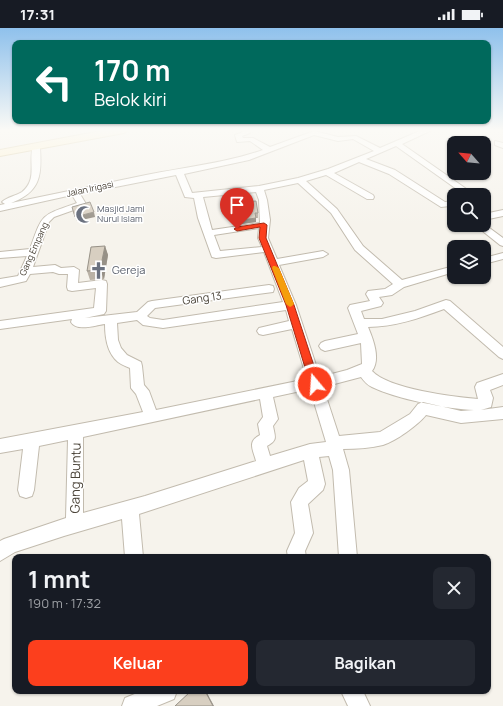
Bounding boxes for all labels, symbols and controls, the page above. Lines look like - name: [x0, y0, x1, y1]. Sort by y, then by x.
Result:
- text: 17:31: [20, 4, 55, 25]
- text: 170 m: [94, 51, 170, 89]
- icon: left: [28, 56, 80, 108]
- text: Belok kiri: [94, 87, 167, 111]
- north arrow: [447, 136, 491, 180]
- map controls: [447, 136, 491, 284]
- street label: Jalan Irigasi: [65, 177, 115, 200]
- pin: [220, 188, 254, 229]
- button: search: [447, 188, 491, 232]
- icon: arrive: [226, 194, 248, 216]
- place label: Masjid Jami Nurul Islam: [97, 202, 145, 225]
- mosque icon: Masjid Jami Nurul Islam: [74, 204, 94, 224]
- street label: Gang Empang: [16, 220, 51, 278]
- button: layers: [447, 240, 491, 284]
- church icon: Gereja: [89, 260, 109, 280]
- place label: Gereja: [112, 262, 145, 277]
- street label: Gang 13: [181, 287, 223, 308]
- position arrow: [294, 363, 336, 405]
- street label: Gang Buntu: [65, 442, 85, 514]
- text: 1 mnt: [28, 562, 90, 595]
- button: close: [433, 567, 475, 609]
- text: 190 m · 17:32: [28, 594, 101, 612]
- button: Keluar: [28, 640, 248, 686]
- button: Bagikan: [256, 640, 475, 686]

